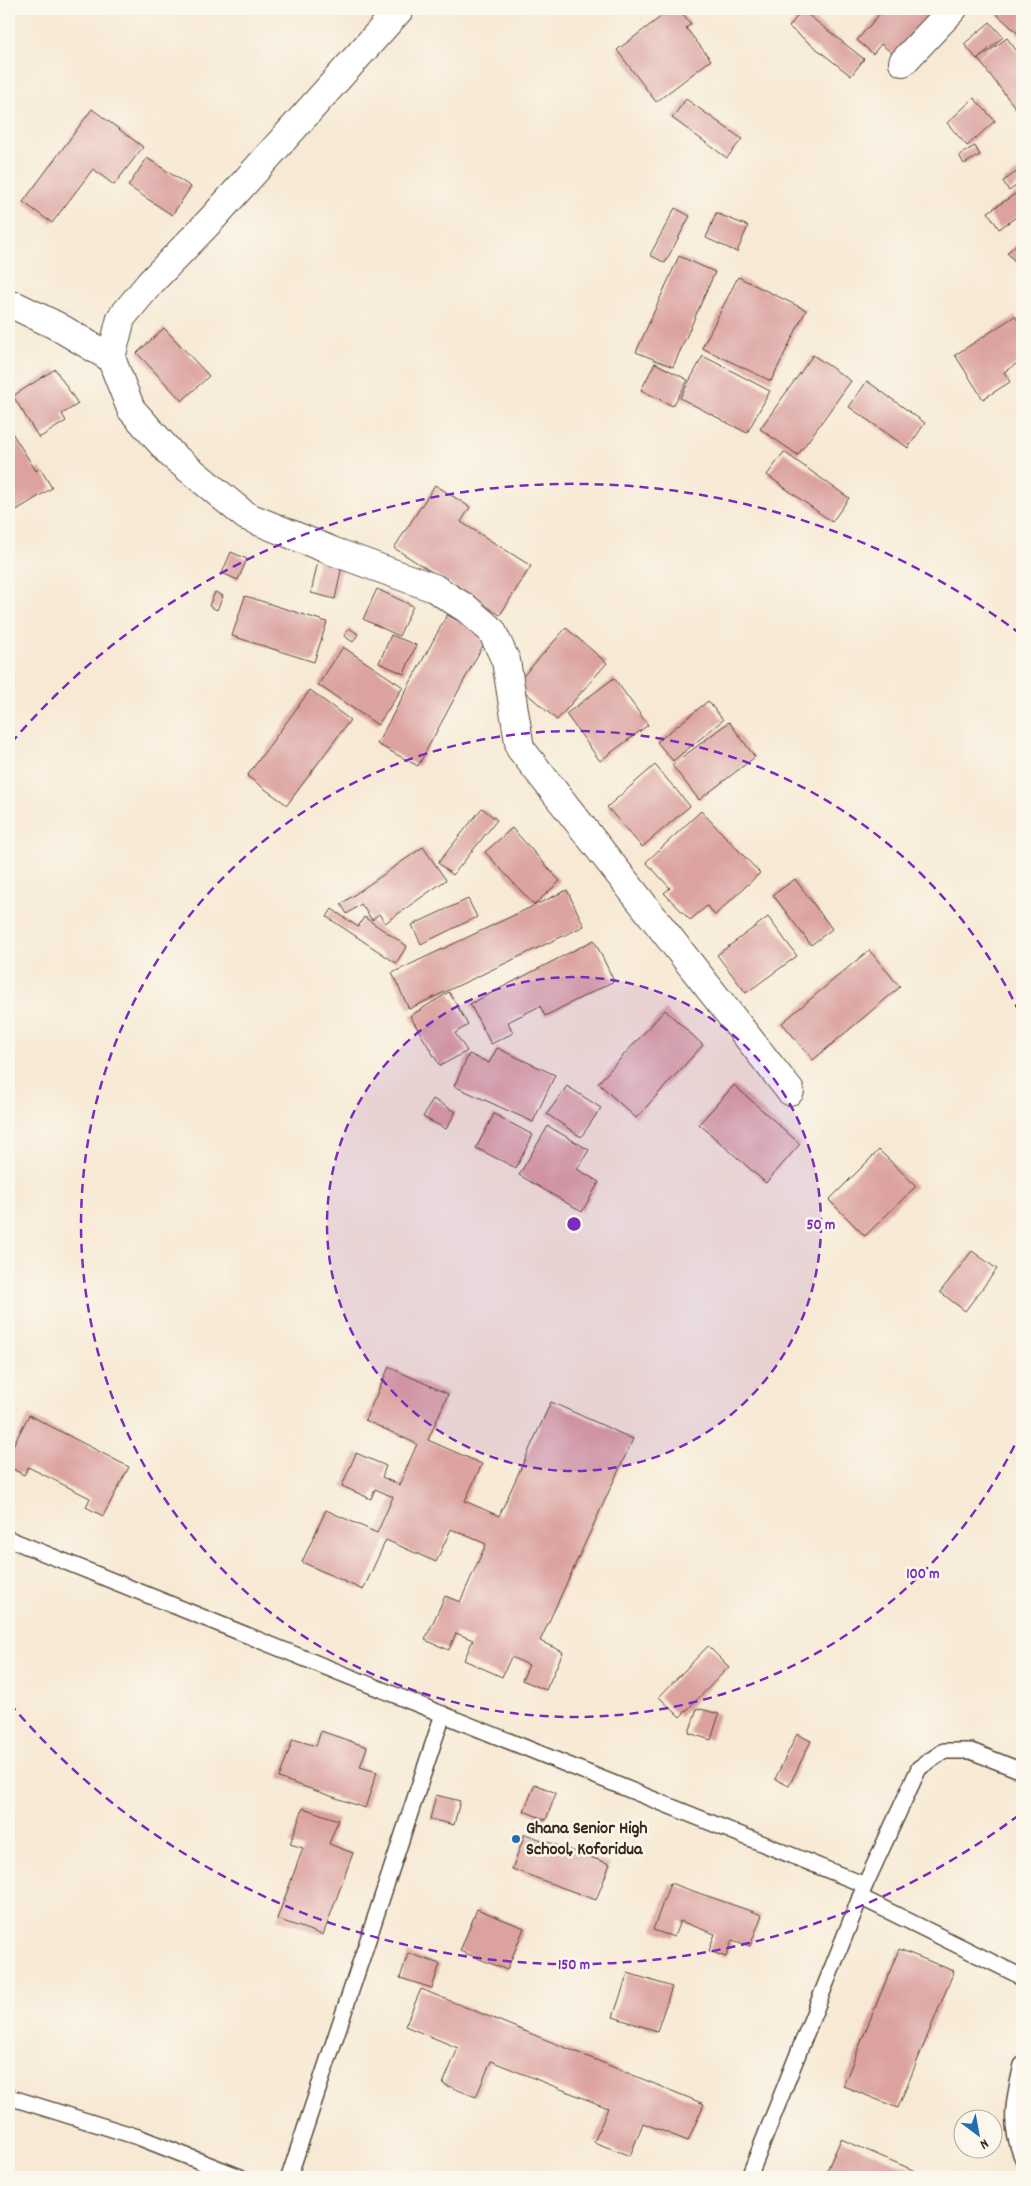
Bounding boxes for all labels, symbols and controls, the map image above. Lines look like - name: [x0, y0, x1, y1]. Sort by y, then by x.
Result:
- centre of rings: [565, 1215, 583, 1233]
- text: 50 m: [807, 1215, 835, 1237]
- text: 100 m: [906, 1564, 940, 1586]
- place label: Ghana Senior High School, Koforidua: [526, 1817, 648, 1863]
- marker: Ghana Senior High School, Koforidua: [510, 1833, 522, 1845]
- text: 150 m: [558, 1955, 590, 1977]
- north arrow: [954, 2108, 1004, 2158]
- text: N: [976, 2133, 992, 2154]

